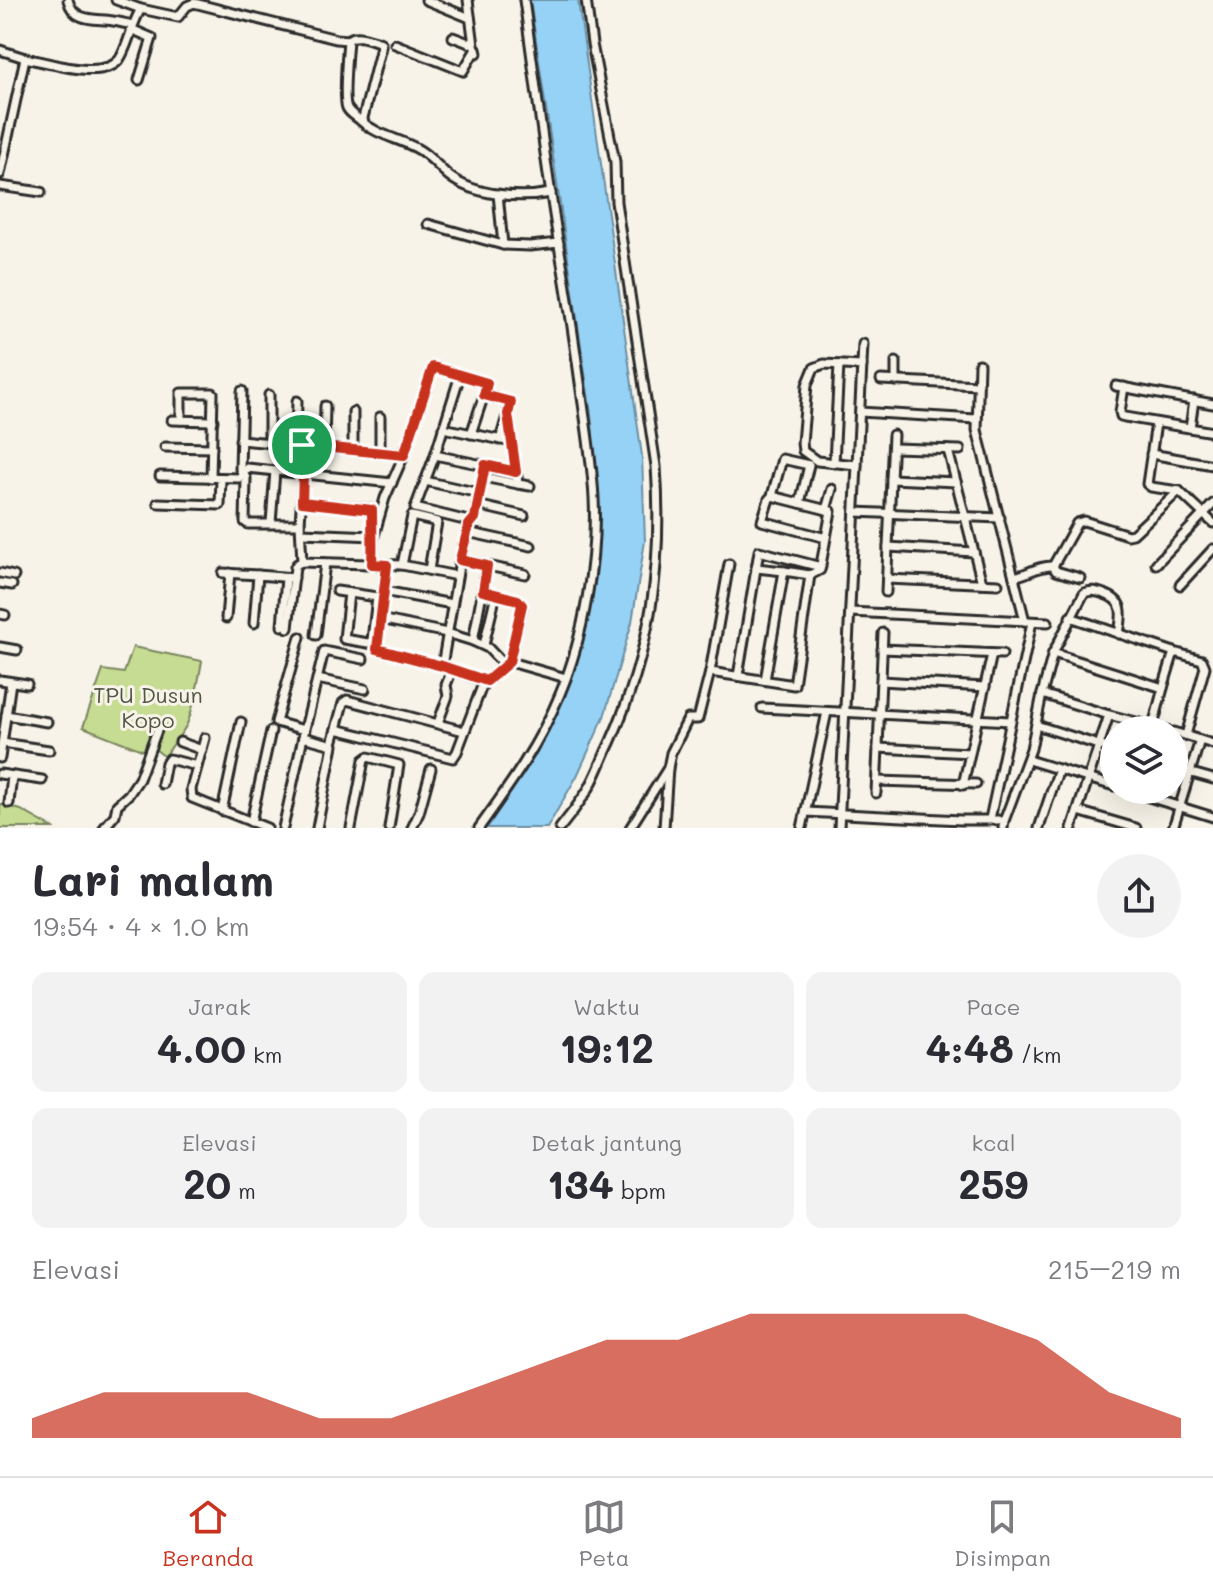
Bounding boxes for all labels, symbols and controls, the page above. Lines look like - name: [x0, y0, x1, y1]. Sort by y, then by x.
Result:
- pin: [268, 411, 336, 479]
- icon: arrive: [280, 423, 324, 467]
- park label: TPU Dusun Kopo: [93, 680, 203, 734]
- map controls: [1100, 716, 1188, 804]
- button: layers: [1100, 716, 1188, 804]
- text: Lari malam: [32, 850, 274, 907]
- button: share: [1097, 854, 1181, 938]
- text: 19:54 · 4 × 1.0 km: [32, 909, 250, 943]
- text: Jarak: [188, 992, 251, 1021]
- text: Waktu: [573, 992, 640, 1021]
- text: Pace: [967, 992, 1020, 1021]
- text: 4.00: [157, 1021, 246, 1073]
- text: 19:12: [559, 1021, 654, 1073]
- text: 4:48: [925, 1021, 1014, 1073]
- text: km: [246, 1040, 282, 1069]
- text: /km: [1014, 1040, 1062, 1069]
- text: Elevasi: [182, 1128, 257, 1157]
- text: Detak jantung: [531, 1128, 682, 1157]
- text: kcal: [972, 1128, 1015, 1157]
- text: 20: [183, 1157, 231, 1209]
- text: 134: [547, 1157, 614, 1209]
- text: 259: [959, 1157, 1028, 1209]
- text: m: [231, 1176, 256, 1205]
- text: bpm: [614, 1176, 666, 1205]
- text: Elevasi: [32, 1252, 120, 1286]
- text: 215–219 m: [1048, 1252, 1181, 1286]
- tab: Beranda: [162, 1495, 254, 1572]
- tab: Peta: [579, 1495, 630, 1572]
- tab: Disimpan: [954, 1495, 1051, 1572]

